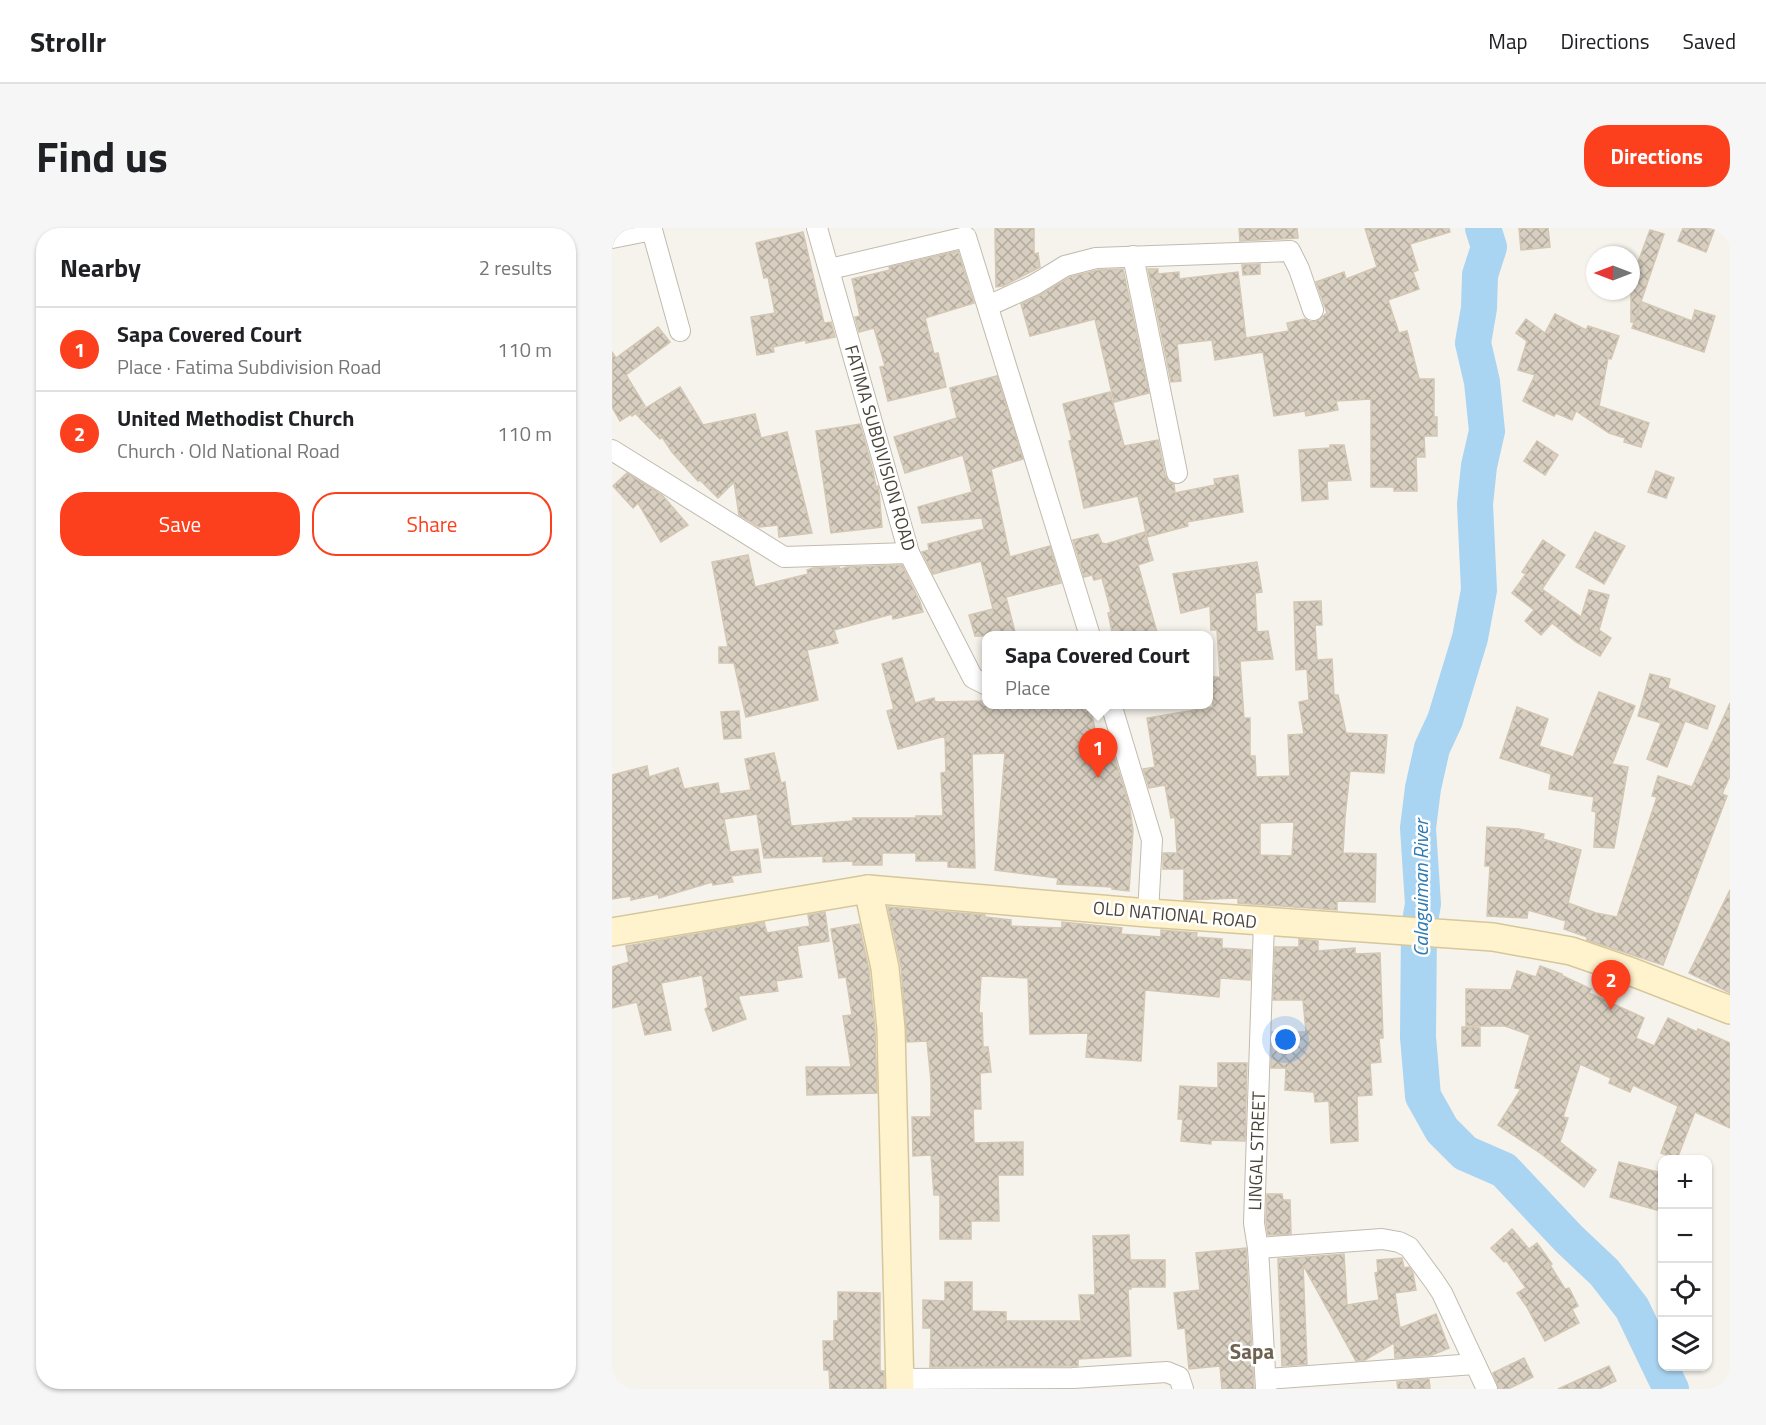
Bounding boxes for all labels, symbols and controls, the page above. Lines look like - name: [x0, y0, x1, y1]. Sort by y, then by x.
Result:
- text: Strollr: [30, 20, 106, 63]
- text: Map: [1488, 25, 1528, 57]
- text: Directions: [1561, 25, 1650, 57]
- text: Saved: [1683, 25, 1736, 57]
- text: Find us: [36, 124, 168, 188]
- button: Directions: [1584, 125, 1730, 187]
- north arrow: [1586, 246, 1640, 300]
- text: Nearby: [60, 248, 141, 287]
- text: 2 results: [479, 252, 552, 283]
- text: Sapa Covered Court: [117, 317, 302, 351]
- text: 1: [74, 334, 85, 365]
- text: 110 m: [497, 334, 552, 365]
- street label: FATIMA SUBDIVISION ROAD: [838, 342, 923, 554]
- text: Place · Fatima Subdivision Road: [117, 351, 381, 382]
- text: United Methodist Church: [117, 401, 355, 435]
- text: 2: [74, 418, 85, 449]
- text: 110 m: [497, 418, 552, 449]
- text: Church · Old National Road: [117, 435, 340, 466]
- button: Save: [60, 492, 300, 556]
- button: Share: [312, 492, 552, 556]
- popup: [982, 631, 1213, 709]
- text: Sapa Covered Court: [1005, 638, 1190, 672]
- text: Place: [1005, 672, 1050, 703]
- pin: 1: [1078, 728, 1118, 778]
- water label: Calaguiman River: [1405, 817, 1436, 957]
- street label: OLD NATIONAL ROAD: [1092, 894, 1258, 935]
- pin: 2: [1592, 960, 1630, 1010]
- your location: [1271, 1025, 1300, 1054]
- street label: LINGAL STREET: [1241, 1090, 1272, 1211]
- map controls: [1658, 1155, 1712, 1371]
- button: +: [1658, 1155, 1712, 1209]
- button: −: [1658, 1209, 1712, 1263]
- button: locate: [1658, 1263, 1712, 1317]
- button: layers: [1658, 1317, 1712, 1371]
- district label: Sapa: [1230, 1335, 1274, 1367]

